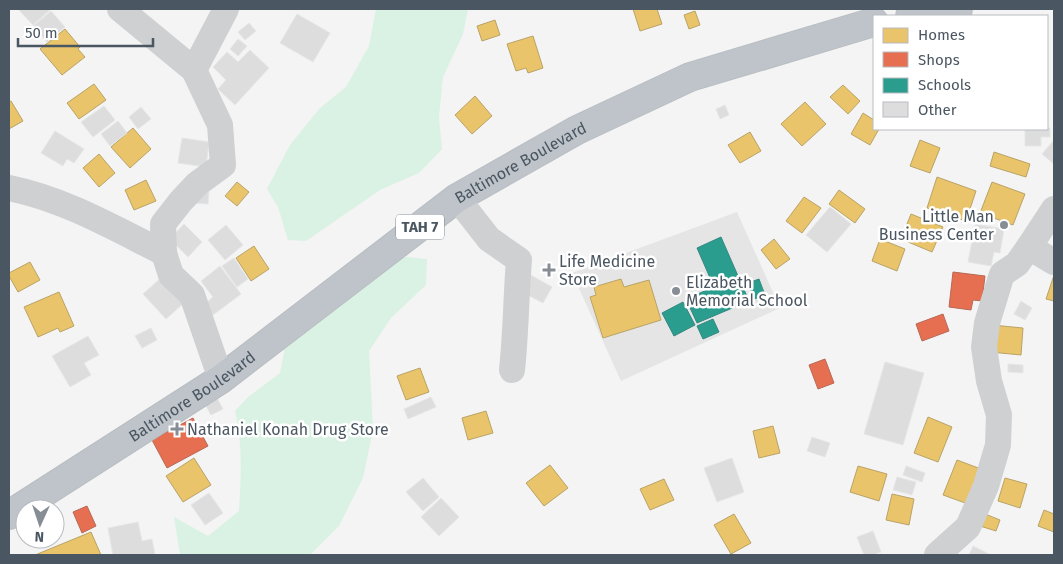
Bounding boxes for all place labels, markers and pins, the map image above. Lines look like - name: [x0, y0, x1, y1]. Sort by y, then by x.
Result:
- place label: Little Man Business Center: [879, 207, 995, 244]
- marker: Little Man Business Center: [998, 219, 1010, 231]
- place label: Life Medicine Store: [559, 252, 655, 289]
- marker: Life Medicine Store: [543, 264, 555, 276]
- place label: Elizabeth Memorial School: [686, 273, 808, 310]
- marker: Elizabeth Memorial School: [670, 285, 682, 297]
- place label: Nathaniel Konah Drug Store: [187, 420, 389, 439]
- marker: Nathaniel Konah Drug Store: [171, 423, 183, 435]

